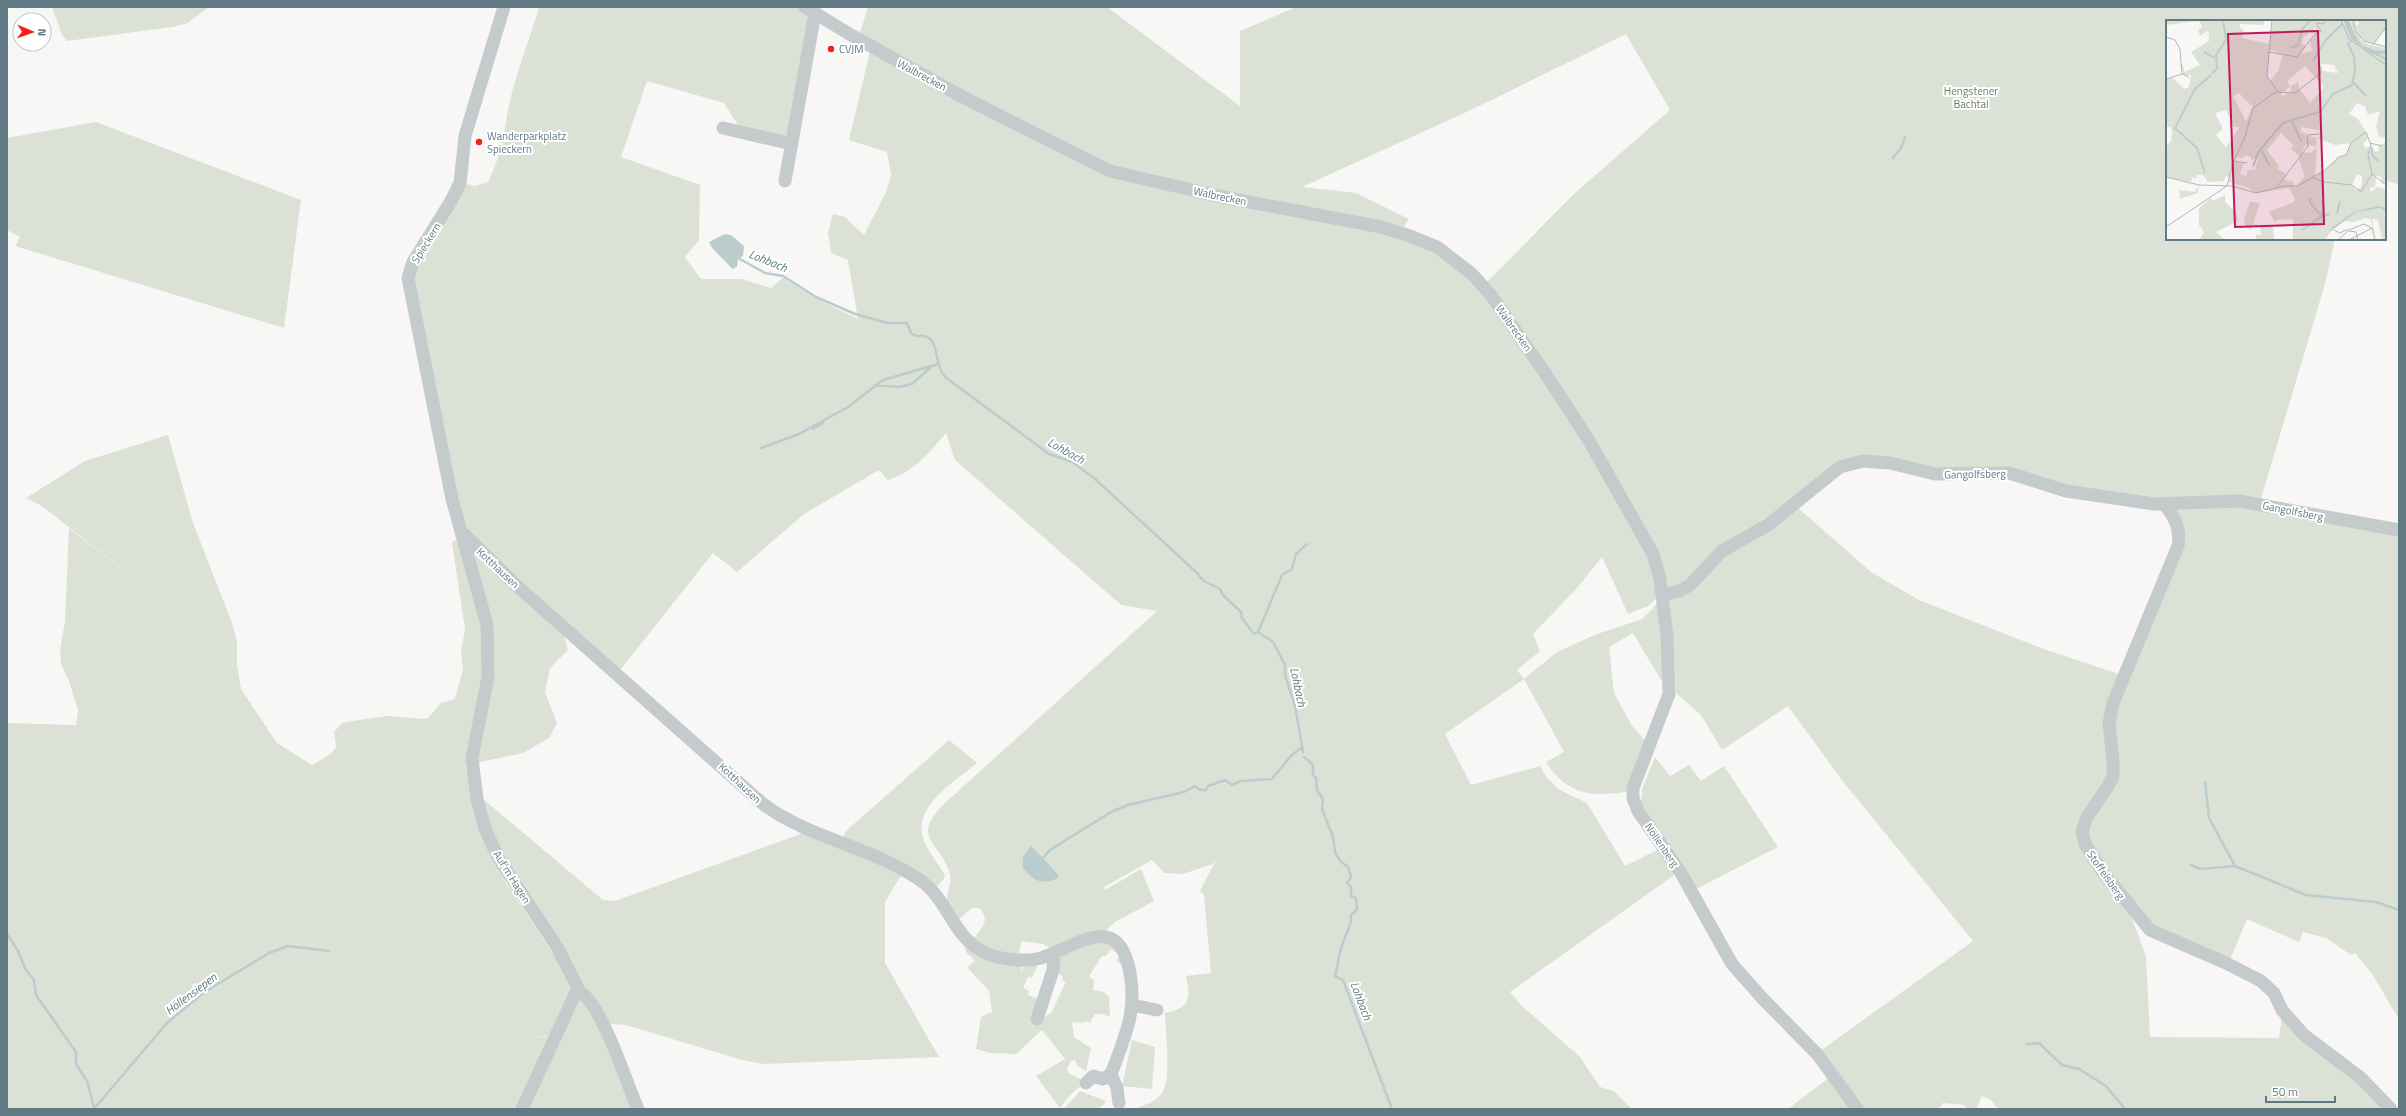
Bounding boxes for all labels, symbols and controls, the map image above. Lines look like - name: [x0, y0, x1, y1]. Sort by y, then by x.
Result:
- north arrow: [12, 12, 52, 52]
- inset map: [2166, 20, 2386, 240]
- text: N: [34, 28, 50, 36]
- place label: CVJM: [839, 41, 864, 57]
- marker: CVJM: [826, 44, 836, 54]
- street label: Walbrecken: [894, 55, 950, 95]
- park label: Hengstener Bachtal: [1944, 83, 1998, 112]
- place label: Wanderparkplatz Spieckern: [487, 128, 566, 157]
- marker: Wanderparkplatz Spieckern: [474, 137, 484, 147]
- street label: Walbrecken: [1192, 183, 1248, 209]
- street label: Spieckern: [407, 220, 445, 266]
- water label: Lohbach: [746, 244, 791, 277]
- street label: Walbrecken: [1492, 301, 1536, 355]
- water label: Lohbach: [1044, 433, 1089, 469]
- street label: Gangolfsberg: [1944, 465, 2006, 483]
- street label: Gangolfsberg: [2261, 497, 2325, 525]
- street label: Kotthausen: [473, 544, 523, 592]
- water label: Lohbach: [1285, 665, 1312, 709]
- street label: Kotthausen: [715, 759, 765, 807]
- street label: Nöllenberg: [1641, 820, 1683, 871]
- street label: Auf'm Hagen: [489, 847, 535, 907]
- street label: Stoffelsberg: [2083, 847, 2129, 903]
- water label: Höllensiepen: [161, 967, 221, 1019]
- water label: Lohbach: [1345, 979, 1378, 1024]
- scale bar: [2266, 1078, 2335, 1104]
- text: 50 m: [2272, 1082, 2298, 1101]

